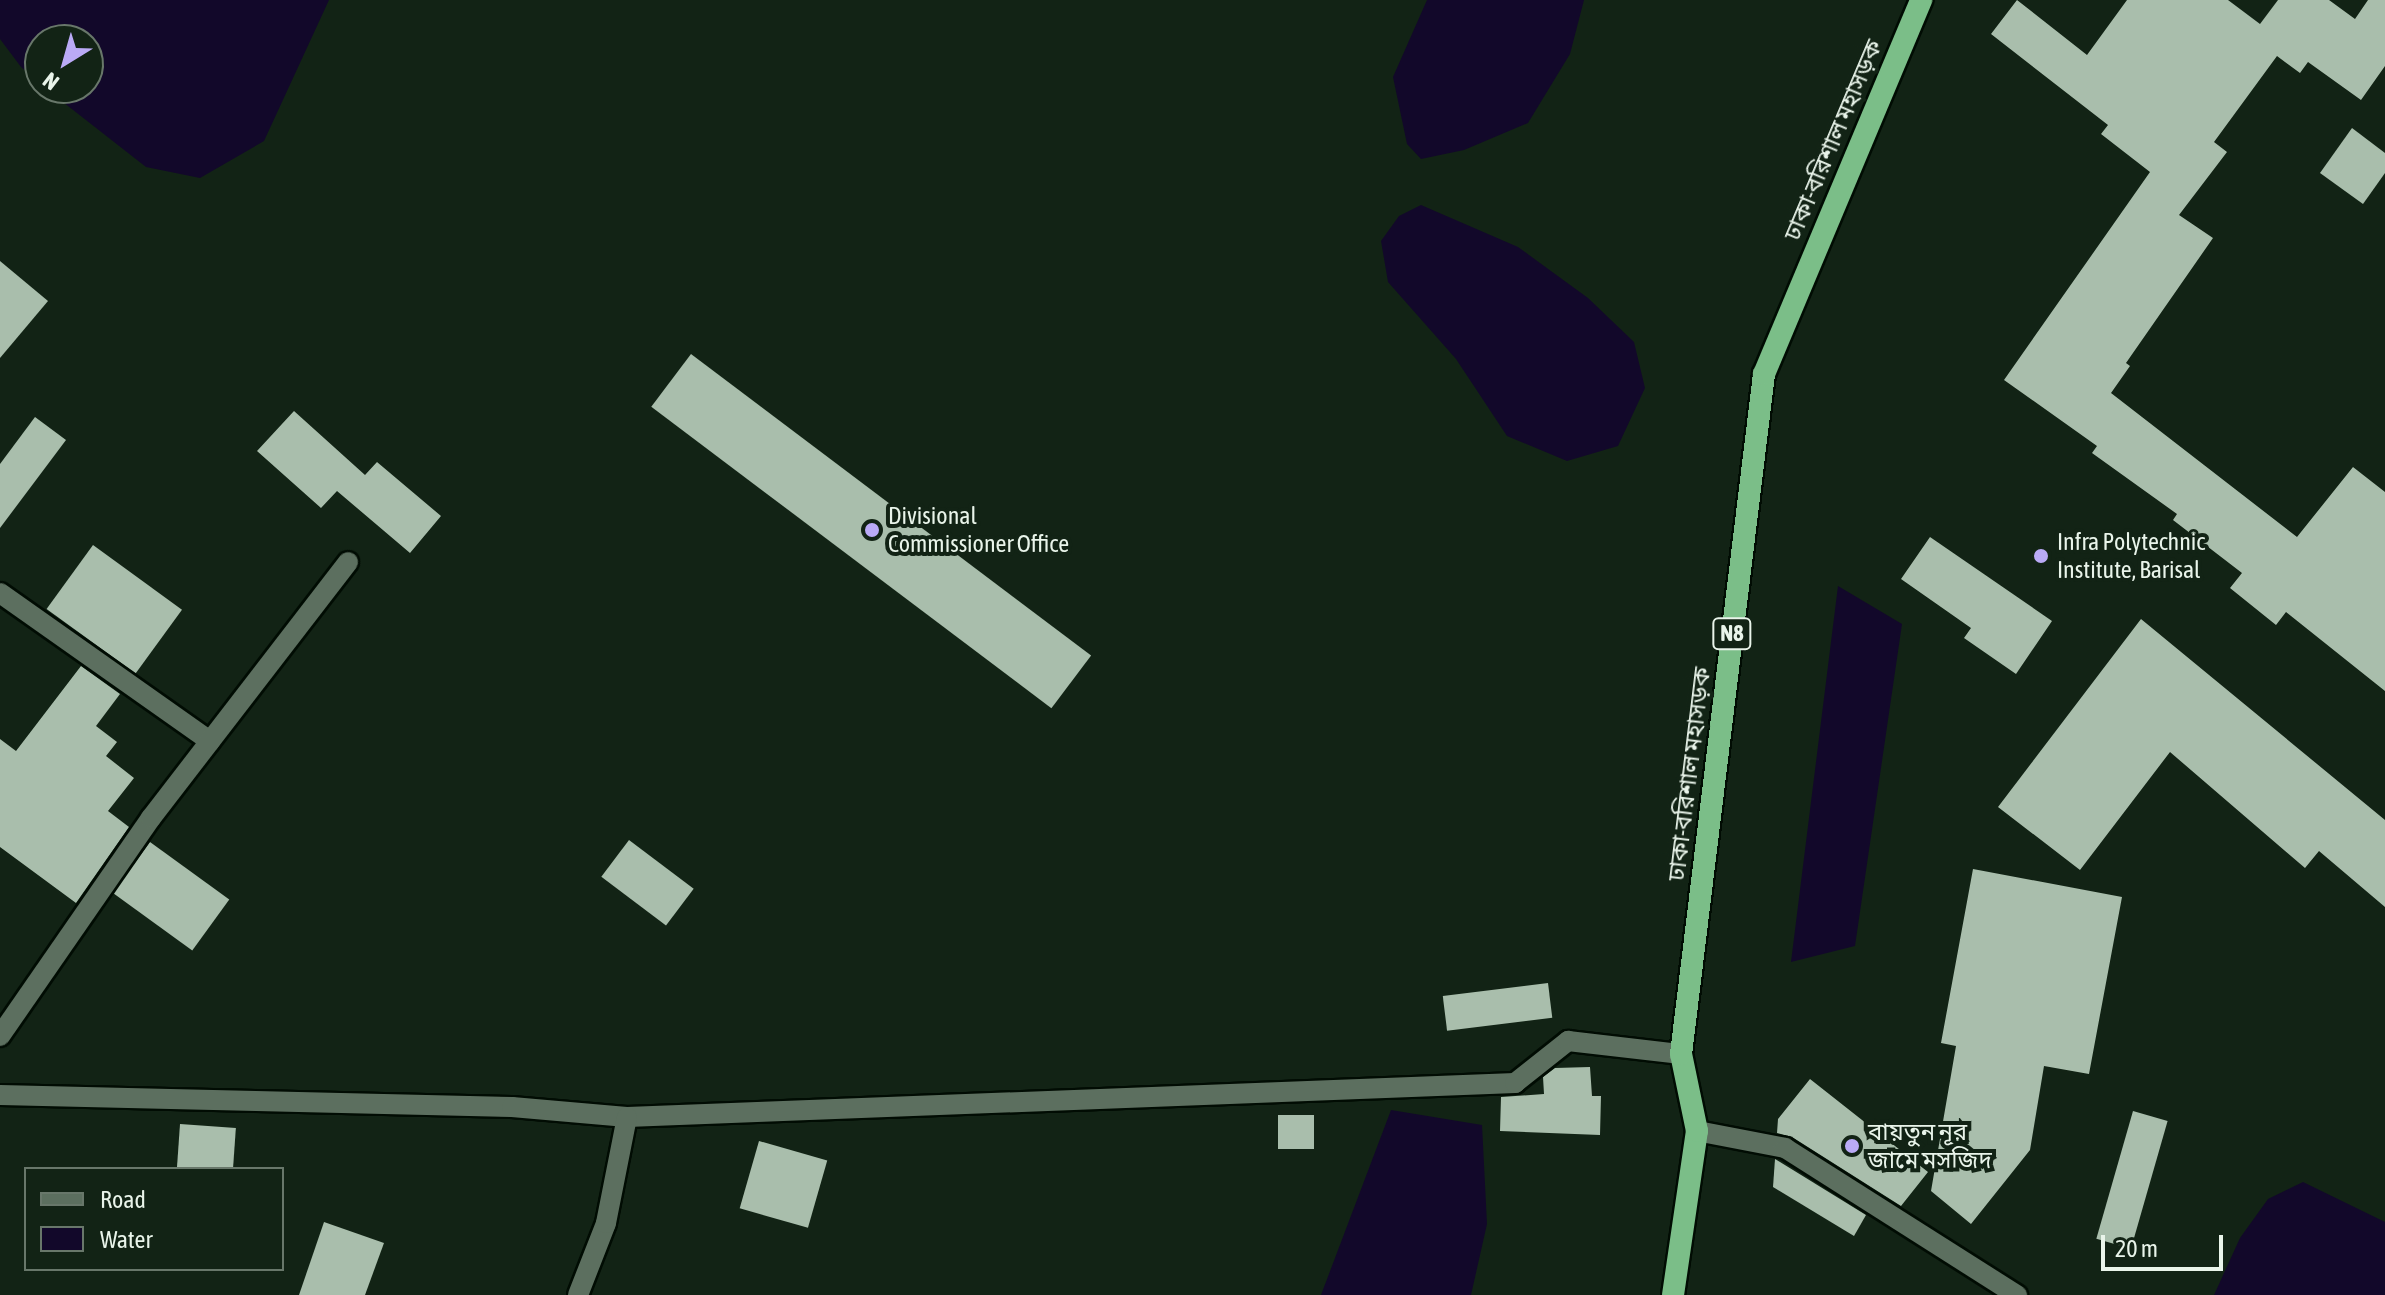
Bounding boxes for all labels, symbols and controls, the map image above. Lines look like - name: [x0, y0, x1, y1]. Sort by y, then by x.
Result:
- north arrow: [24, 24, 104, 104]
- street label: ঢাকা-বরিশাল মহাসড়ক: [1778, 35, 1888, 245]
- text: N: [38, 67, 64, 96]
- place label: Divisional Commissioner Office: [888, 502, 1069, 558]
- marker: Divisional Commissioner Office: [863, 521, 881, 539]
- place label: Infra Polytechnic Institute, Barisal: [2057, 528, 2205, 584]
- marker: Infra Polytechnic Institute, Barisal: [2032, 547, 2050, 565]
- road number: N8: [1712, 616, 1752, 652]
- street label: ঢাকা-বরিশাল মহাসড়ক: [1662, 665, 1716, 883]
- place label: বায়তুন নূর জামে মসজিদ: [1868, 1118, 1992, 1174]
- marker: বায়তুন নূর জামে মসজিদ: [1843, 1137, 1861, 1155]
- legend: [24, 1167, 284, 1271]
- text: Road: [100, 1186, 146, 1213]
- scale bar: [2105, 1219, 2227, 1269]
- text: Water: [100, 1226, 153, 1253]
- text: 20 m: [2115, 1235, 2158, 1262]

